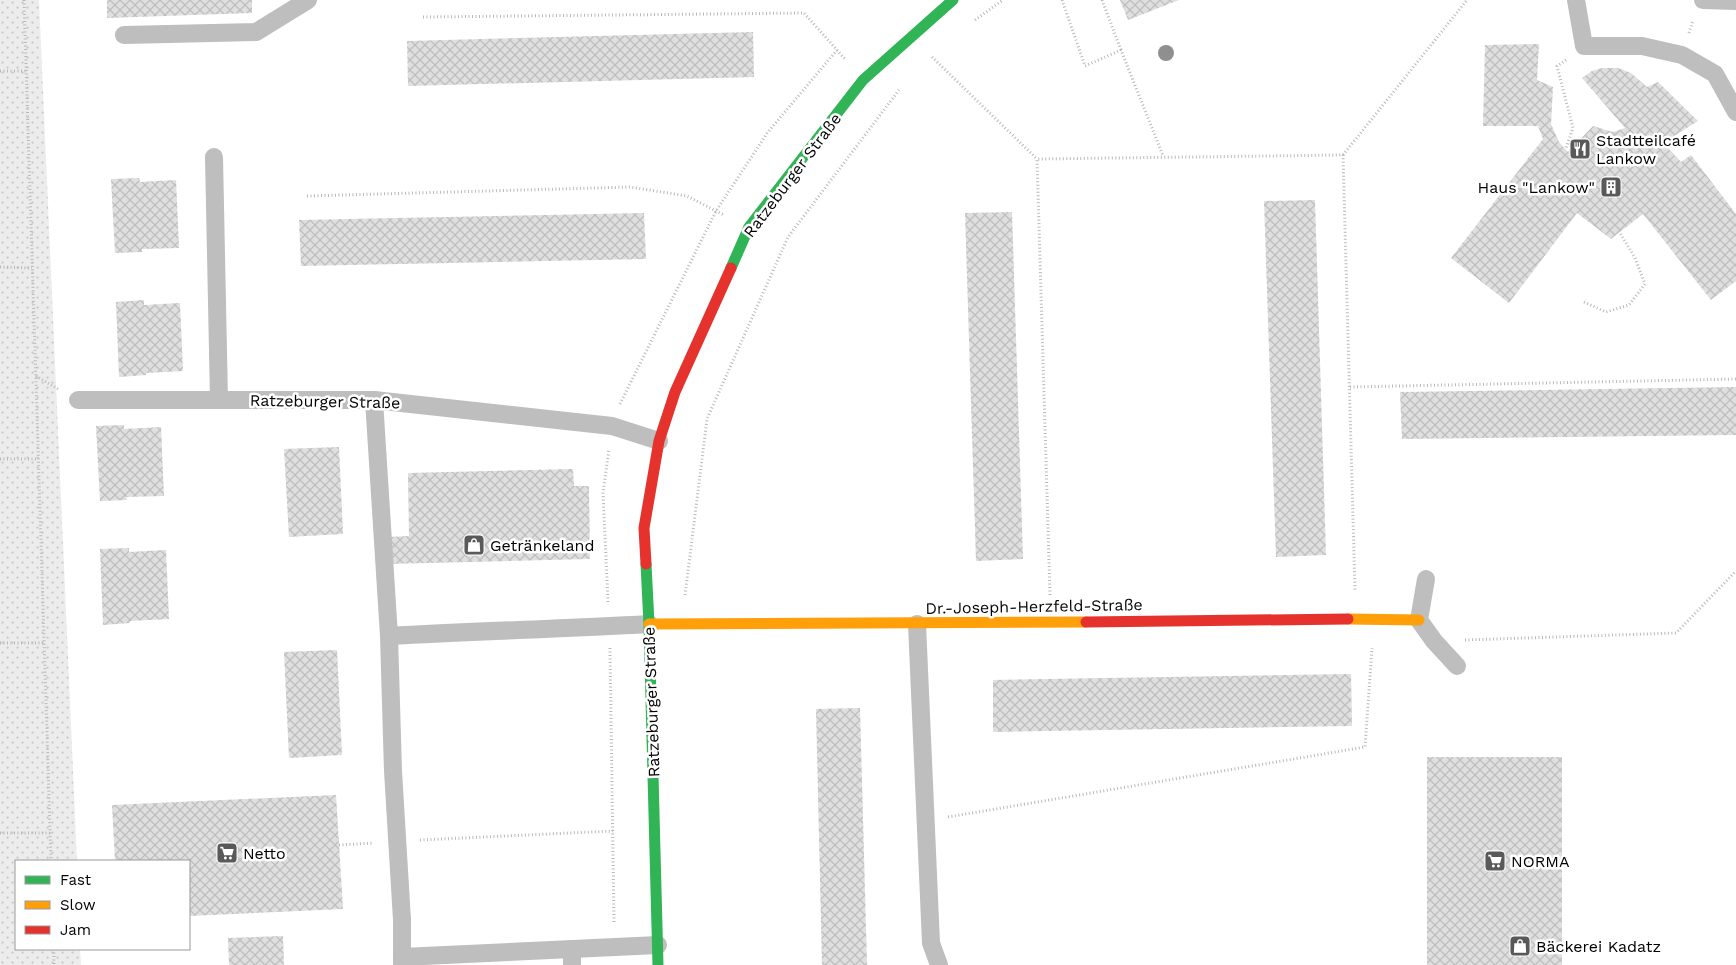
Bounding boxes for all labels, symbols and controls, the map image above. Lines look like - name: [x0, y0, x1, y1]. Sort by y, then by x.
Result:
- street label: Ratzeburger Straße: [740, 109, 845, 241]
- place label: Stadtteilcafé Lankow: [1596, 131, 1696, 168]
- restaurant icon: Stadtteilcafé Lankow: [1568, 137, 1592, 161]
- building icon: Haus "Lankow": [1599, 175, 1623, 199]
- place label: Haus "Lankow": [1478, 178, 1595, 197]
- street label: Ratzeburger Straße: [250, 391, 400, 412]
- shop icon: Getränkeland: [462, 533, 486, 557]
- place label: Getränkeland: [490, 536, 594, 555]
- street label: Dr.-Joseph-Herzfeld-Straße: [925, 595, 1143, 618]
- street label: Ratzeburger Straße: [639, 626, 664, 778]
- supermarket icon: Netto: [215, 841, 239, 865]
- place label: Netto: [243, 844, 286, 863]
- supermarket icon: NORMA: [1483, 849, 1507, 873]
- place label: NORMA: [1511, 852, 1570, 871]
- legend: [15, 860, 190, 950]
- text: Fast: [60, 871, 92, 889]
- text: Slow: [60, 896, 96, 914]
- text: Jam: [60, 921, 91, 939]
- shop icon: Bäckerei Kadatz: [1508, 934, 1532, 958]
- place label: Bäckerei Kadatz: [1536, 937, 1661, 956]

